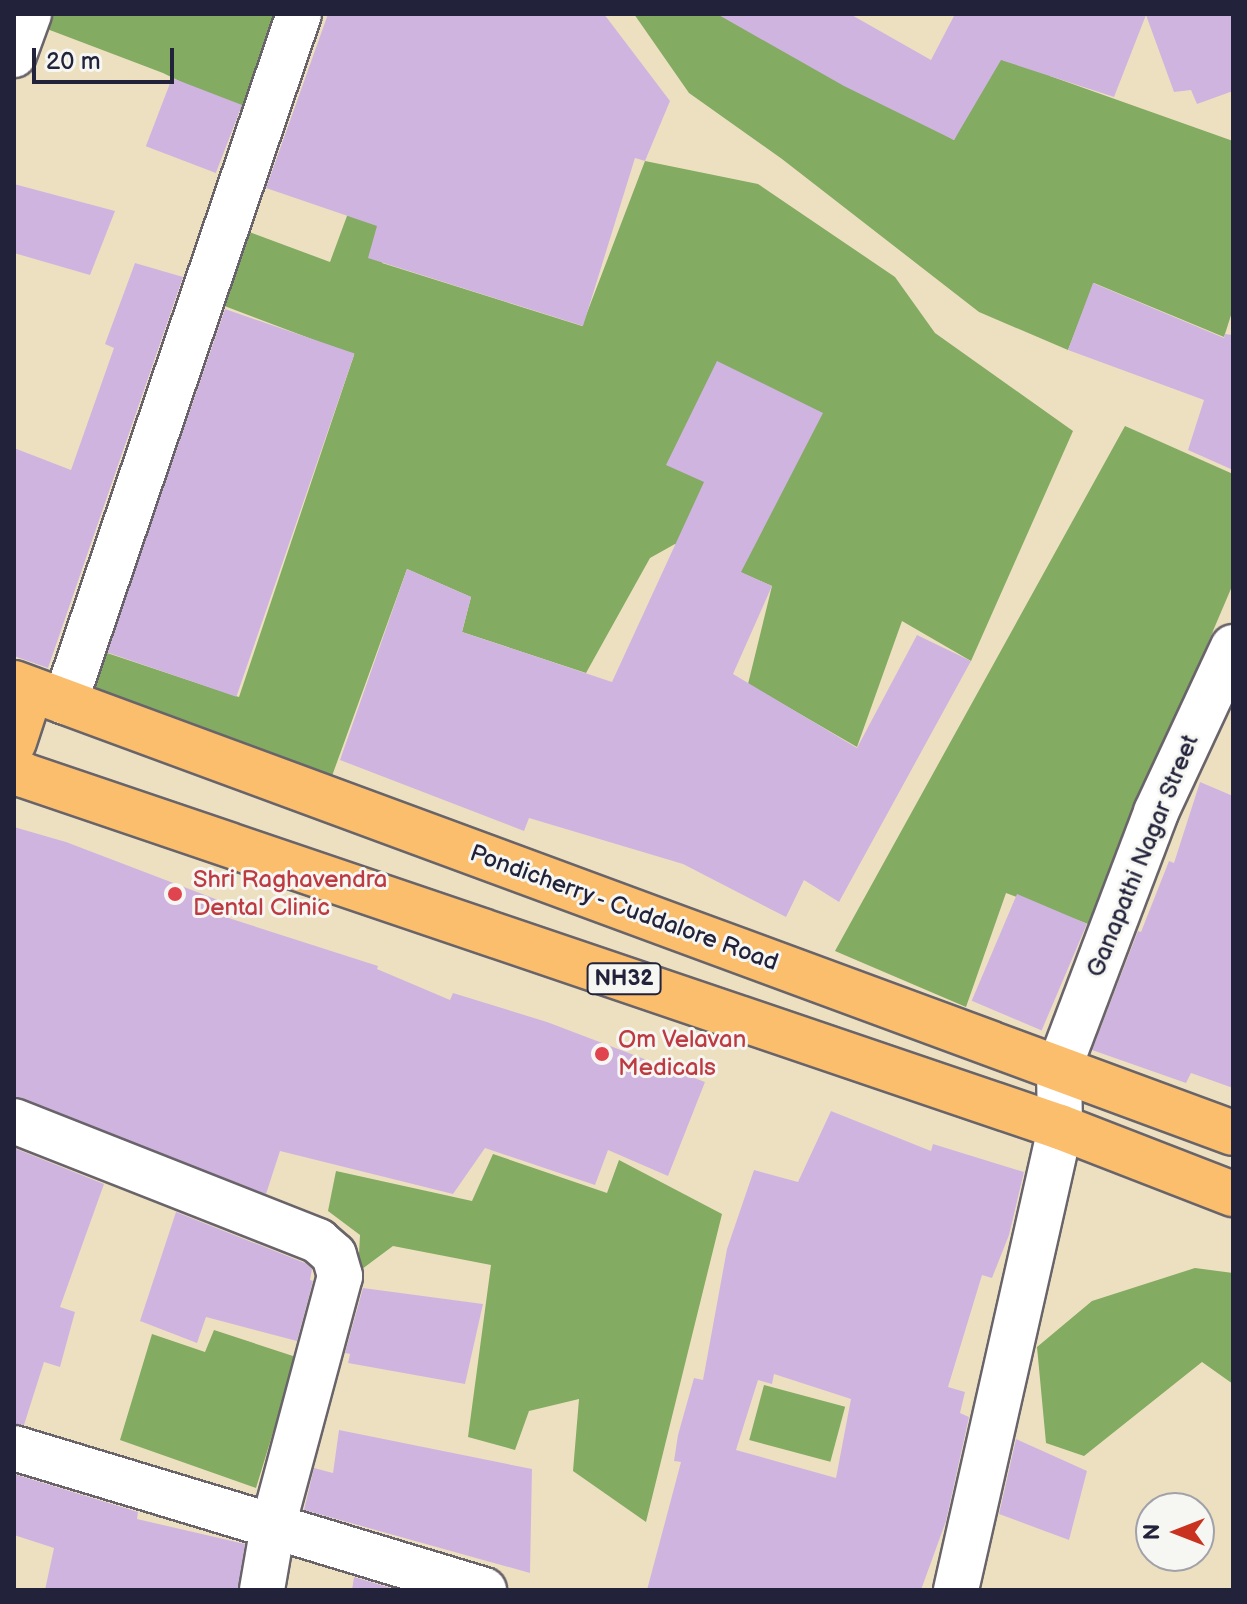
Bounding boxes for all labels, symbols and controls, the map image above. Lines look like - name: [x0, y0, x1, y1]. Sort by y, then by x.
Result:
- scale bar: [36, 32, 178, 82]
- text: 20 m: [46, 47, 101, 76]
- street label: Ganapathi Nagar Street: [1081, 730, 1205, 982]
- street label: Pondicherry - Cuddalore Road: [464, 838, 784, 978]
- place label: Shri Raghavendra Dental Clinic: [193, 866, 387, 922]
- marker: Shri Raghavendra Dental Clinic: [164, 883, 186, 905]
- road number: NH32: [586, 961, 662, 997]
- place label: Om Velavan Medicals: [618, 1026, 747, 1082]
- marker: Om Velavan Medicals: [593, 1045, 611, 1063]
- north arrow: [1135, 1492, 1215, 1572]
- text: N: [1139, 1524, 1166, 1540]

